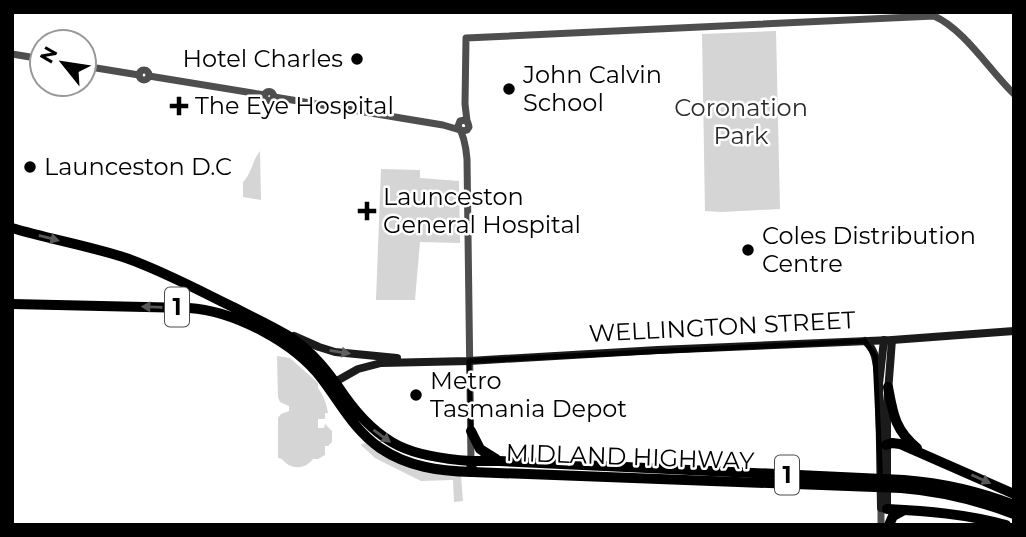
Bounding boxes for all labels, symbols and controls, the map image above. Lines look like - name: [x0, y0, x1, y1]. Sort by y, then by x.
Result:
- north arrow: [28, 28, 98, 98]
- text: N: [35, 42, 63, 67]
- place label: Hotel Charles: [182, 44, 343, 73]
- marker: Hotel Charles: [349, 51, 365, 67]
- place label: John Calvin School: [522, 60, 662, 117]
- marker: John Calvin School: [501, 81, 517, 97]
- place label: The Eye Hospital: [195, 91, 394, 120]
- park label: Coronation Park: [674, 93, 808, 150]
- marker: The Eye Hospital: [169, 96, 189, 116]
- place label: Launceston D.C: [44, 152, 232, 181]
- marker: Launceston D.C: [22, 159, 38, 175]
- place label: Launceston General Hospital: [383, 182, 581, 239]
- marker: Launceston General Hospital: [357, 201, 377, 221]
- place label: Coles Distribution Centre: [762, 221, 976, 278]
- one-way arrow: [38, 233, 60, 244]
- marker: Coles Distribution Centre: [740, 242, 756, 258]
- road number: 1: [165, 288, 189, 326]
- one-way arrow: [141, 301, 163, 312]
- street label: WELLINGTON STREET: [588, 305, 856, 348]
- one-way arrow: [329, 347, 351, 358]
- place label: Metro Tasmania Depot: [430, 366, 627, 423]
- marker: Metro Tasmania Depot: [408, 387, 424, 403]
- one-way arrow: [373, 429, 391, 443]
- street label: MIDLAND HIGHWAY: [505, 438, 755, 475]
- road number: 1: [775, 456, 799, 495]
- one-way arrow: [971, 473, 991, 485]

